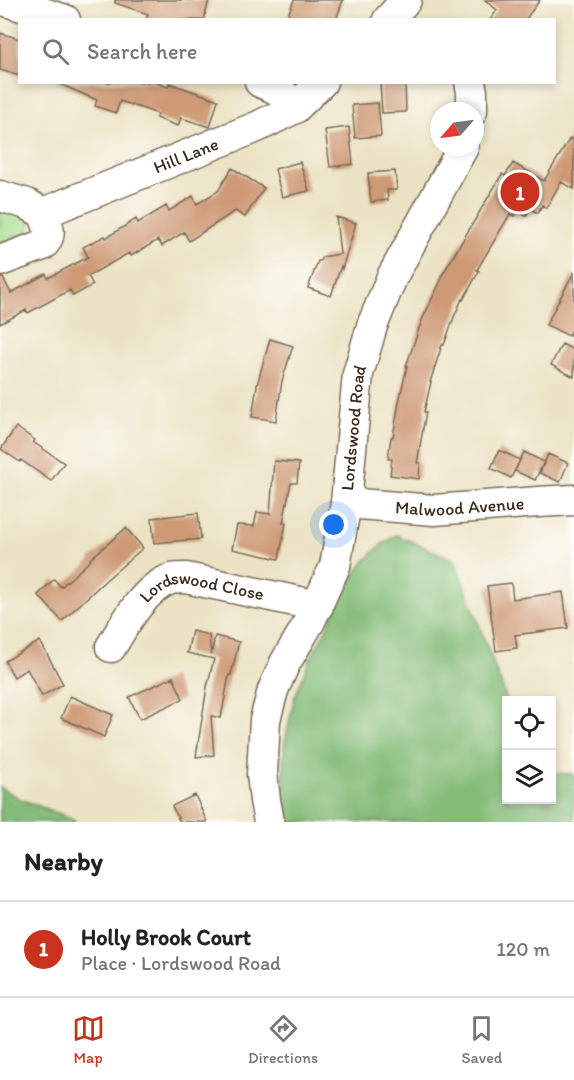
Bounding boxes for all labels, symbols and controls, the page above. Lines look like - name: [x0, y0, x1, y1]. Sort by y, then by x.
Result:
- search box: [18, 18, 556, 84]
- icon: search: [39, 35, 72, 68]
- text: Search here: [87, 38, 197, 65]
- north arrow: [430, 102, 484, 156]
- street label: Hill Lane: [150, 133, 222, 179]
- pin: 1: [500, 170, 540, 214]
- street label: Lordswood Road: [336, 362, 371, 492]
- street label: Malwood Avenue: [394, 492, 525, 521]
- your location: [319, 510, 348, 539]
- street label: Lordswood Close: [135, 567, 266, 607]
- map controls: [502, 696, 556, 804]
- button: locate: [502, 696, 556, 750]
- button: layers: [502, 750, 556, 804]
- text: Nearby: [24, 845, 103, 877]
- text: Holly Brook Court: [81, 924, 251, 951]
- text: 1: [39, 937, 48, 961]
- text: 120 m: [497, 937, 550, 961]
- text: Place · Lordswood Road: [81, 951, 281, 975]
- tab: Map: [72, 1012, 105, 1067]
- tab: Directions: [248, 1012, 318, 1067]
- tab: Saved: [462, 1012, 502, 1067]

